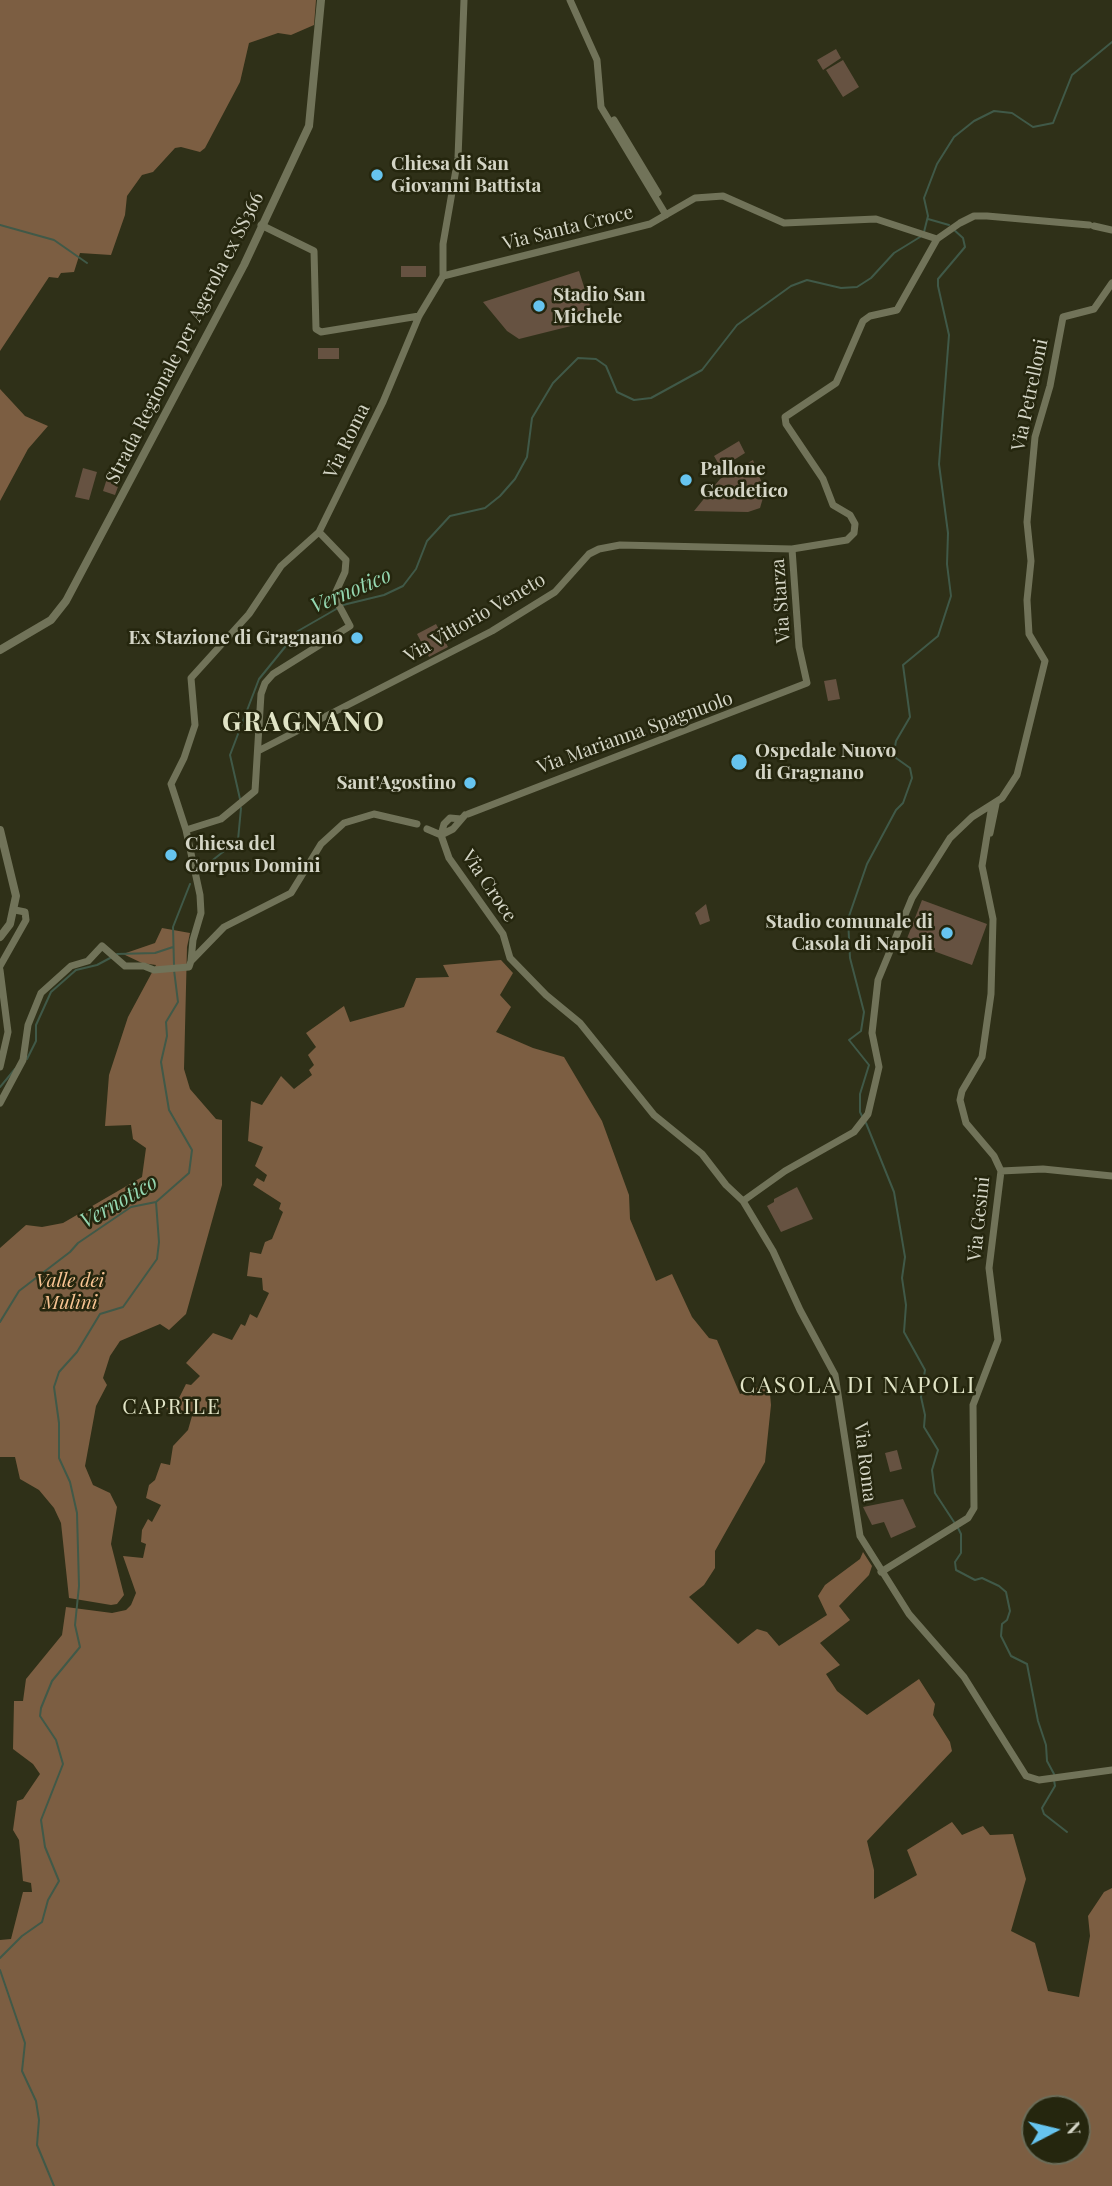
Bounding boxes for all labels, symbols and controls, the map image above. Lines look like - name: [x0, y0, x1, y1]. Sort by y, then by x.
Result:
- place label: Chiesa di San Giovanni Battista: [391, 153, 541, 197]
- marker: Chiesa di San Giovanni Battista: [369, 167, 385, 183]
- street label: Strada Regionale per Agerola ex SS366: [101, 188, 269, 488]
- street label: Via Santa Croce: [500, 201, 636, 255]
- place label: Stadio San Michele: [553, 284, 646, 328]
- marker: Stadio San Michele: [531, 298, 547, 314]
- street label: Via Petrelloni: [1007, 337, 1053, 453]
- street label: Via Roma: [319, 400, 375, 482]
- place label: Pallone Geodetico: [700, 458, 788, 502]
- marker: Pallone Geodetico: [678, 472, 694, 488]
- street label: Via Starza: [767, 558, 795, 644]
- water label: Vernotico: [307, 563, 395, 619]
- street label: Via Vittorio Veneto: [400, 568, 550, 668]
- place label: Ex Stazione di Gragnano: [128, 627, 343, 649]
- marker: Ex Stazione di Gragnano: [349, 630, 365, 646]
- street label: Via Marianna Spagnuolo: [534, 687, 736, 779]
- district label: GRAGNANO: [223, 707, 385, 739]
- place label: Ospedale Nuovo di Gragnano: [755, 740, 896, 784]
- marker: Ospedale Nuovo di Gragnano: [729, 752, 749, 772]
- place label: Sant'Agostino: [336, 772, 456, 794]
- marker: Sant'Agostino: [462, 775, 478, 791]
- place label: Chiesa del Corpus Domini: [185, 833, 320, 877]
- street label: Via Croce: [457, 846, 521, 926]
- marker: Chiesa del Corpus Domini: [163, 847, 179, 863]
- place label: Stadio comunale di Casola di Napoli: [765, 911, 933, 955]
- marker: Stadio comunale di Casola di Napoli: [939, 925, 955, 941]
- water label: Vernotico: [76, 1170, 162, 1234]
- street label: Via Gesini: [963, 1175, 995, 1263]
- park label: Valle dei Mulini: [36, 1270, 104, 1314]
- district label: CASOLA DI NAPOLI: [741, 1372, 975, 1400]
- district label: CAPRILE: [123, 1394, 221, 1420]
- street label: Via Roma: [849, 1421, 881, 1503]
- north arrow: [1021, 2095, 1091, 2165]
- text: N: [1061, 2119, 1089, 2136]

